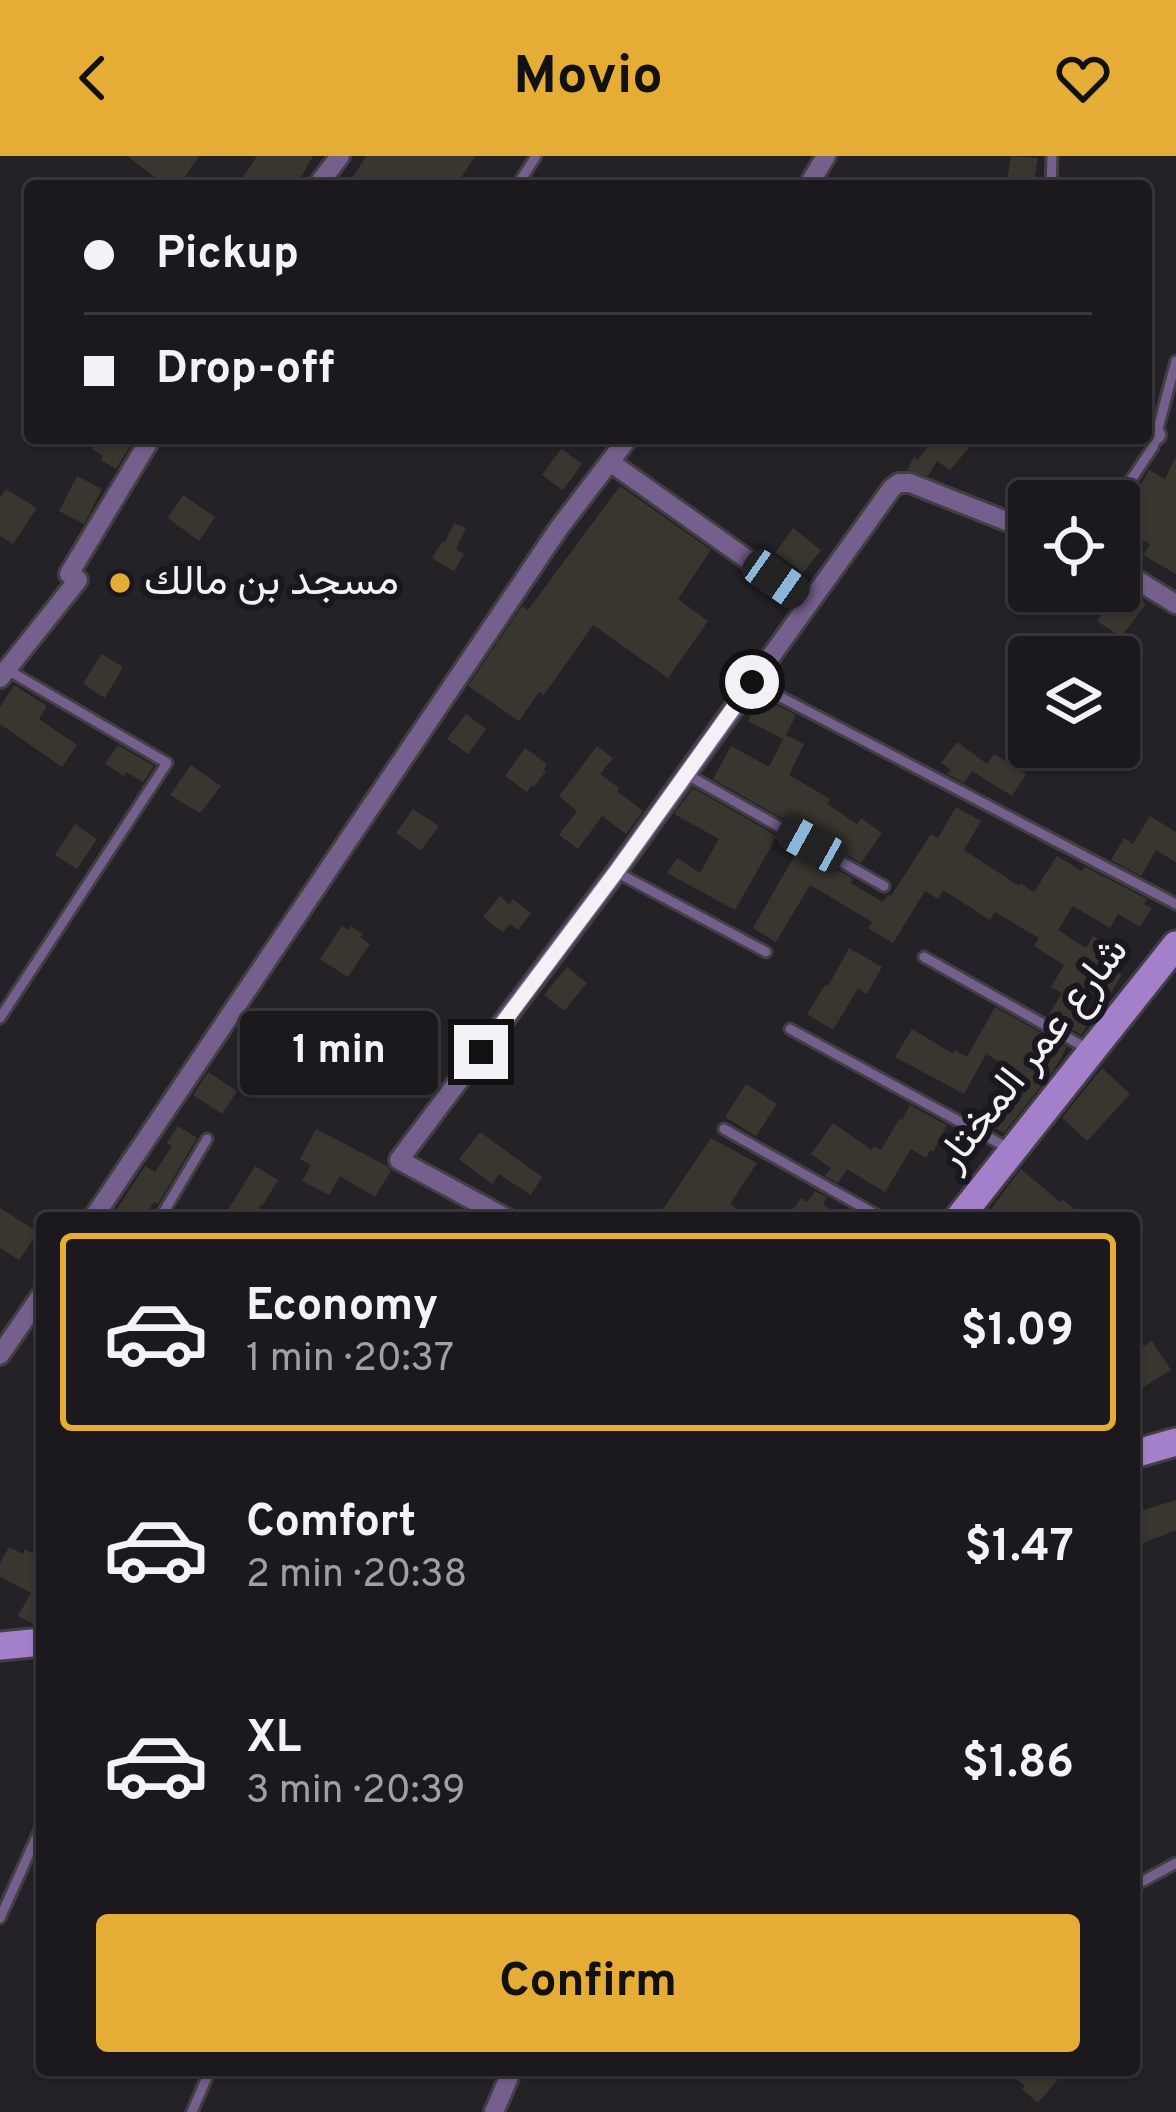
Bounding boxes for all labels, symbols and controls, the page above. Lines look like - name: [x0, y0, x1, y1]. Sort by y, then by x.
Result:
- text: Movio: [513, 44, 663, 113]
- icon: back: [60, 45, 126, 111]
- icon: heart: [1050, 45, 1116, 111]
- text: Pickup: [156, 227, 299, 284]
- text: Drop-off: [156, 342, 335, 399]
- map controls: [1008, 480, 1140, 768]
- button: locate: [1008, 480, 1140, 612]
- car: [736, 544, 816, 614]
- place label: مسجد بن مالك: [144, 557, 399, 610]
- marker: مسجد بن مالك: [107, 570, 133, 596]
- button: layers: [1008, 636, 1140, 768]
- route start: [725, 655, 779, 709]
- car: [771, 811, 851, 877]
- street label: شارع عمر المختار: [926, 927, 1142, 1183]
- callout: 1 min: [241, 1010, 439, 1094]
- route end: [454, 1025, 508, 1079]
- text: 1 min: [292, 1028, 386, 1077]
- icon: car: [102, 1278, 210, 1386]
- text: Economy: [246, 1279, 438, 1336]
- text: $1.09: [960, 1304, 1074, 1361]
- text: 1 min · 20:37: [246, 1336, 454, 1385]
- icon: car: [102, 1494, 210, 1602]
- text: Comfort: [246, 1495, 416, 1552]
- text: $1.47: [965, 1520, 1074, 1577]
- text: 2 min · 20:38: [246, 1552, 467, 1601]
- icon: car: [102, 1710, 210, 1818]
- text: XL: [246, 1711, 301, 1768]
- text: $1.86: [962, 1736, 1074, 1793]
- text: 3 min · 20:39: [246, 1768, 466, 1817]
- button: Confirm: [96, 1914, 1080, 2052]

